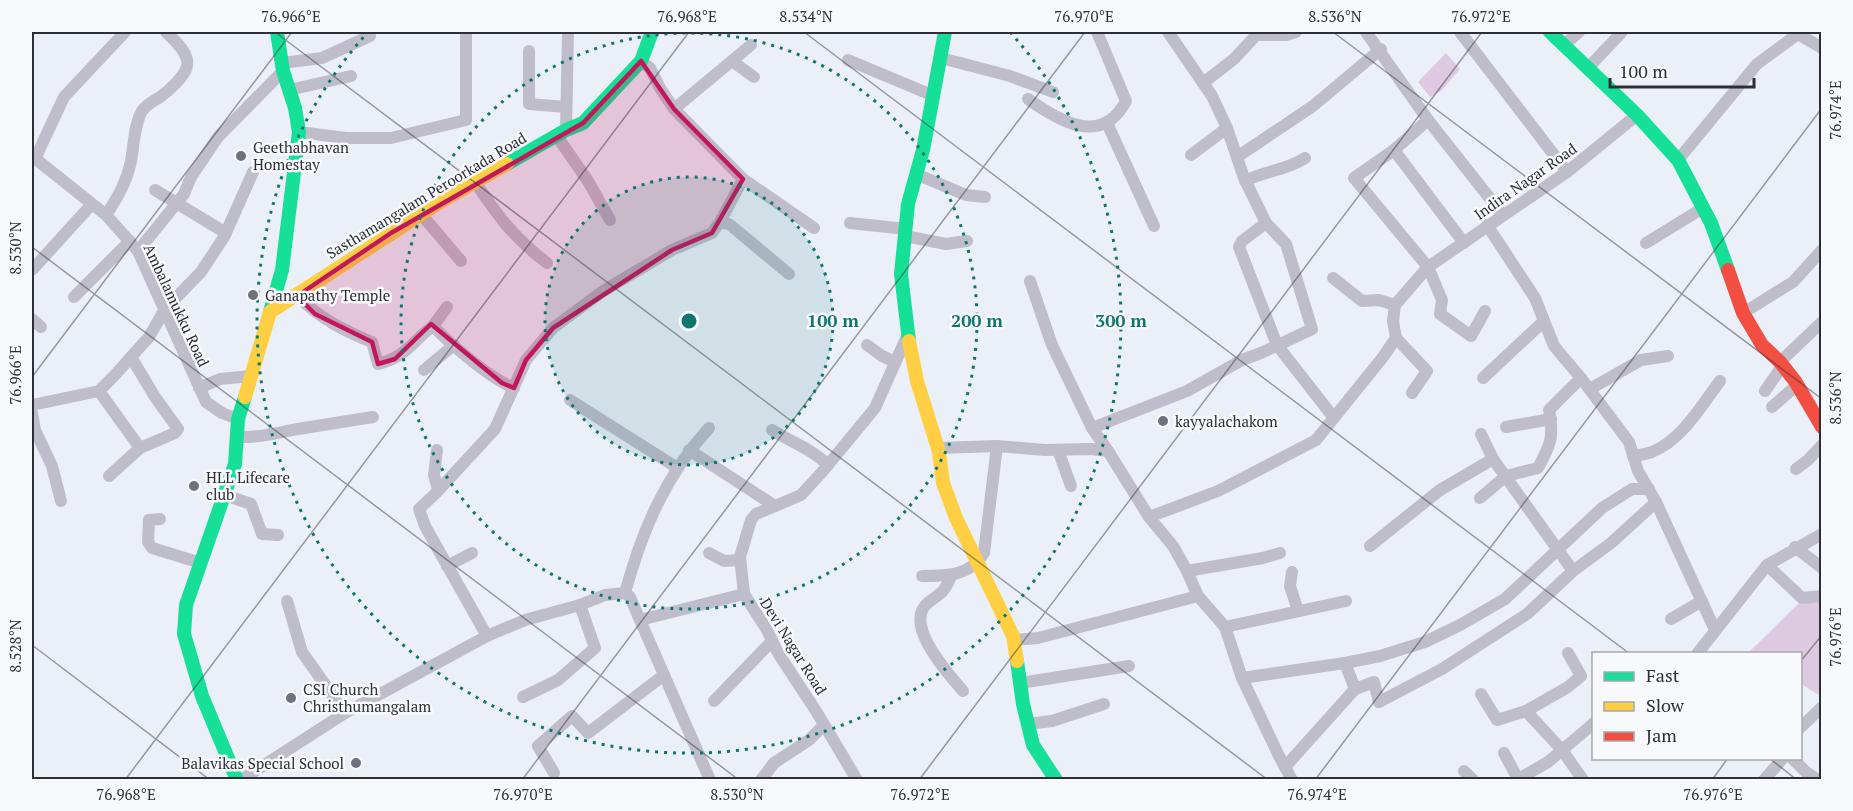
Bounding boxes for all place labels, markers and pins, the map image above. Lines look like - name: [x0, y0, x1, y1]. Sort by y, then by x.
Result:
- place label: Geethabhavan Homestay: [253, 137, 349, 174]
- marker: Geethabhavan Homestay: [234, 149, 248, 163]
- place label: Ganapathy Temple: [265, 285, 390, 305]
- marker: Ganapathy Temple: [246, 288, 260, 302]
- centre of rings: [679, 311, 699, 331]
- place label: kayyalachakom: [1175, 411, 1278, 431]
- marker: kayyalachakom: [1156, 414, 1170, 428]
- place label: HLL Lifecare club: [206, 467, 290, 504]
- marker: HLL Lifecare club: [187, 479, 201, 493]
- place label: CSI Church Christhumangalam: [303, 679, 431, 716]
- marker: CSI Church Christhumangalam: [284, 691, 298, 705]
- place label: Balavikas Special School: [181, 753, 344, 773]
- marker: Balavikas Special School: [349, 756, 363, 770]

